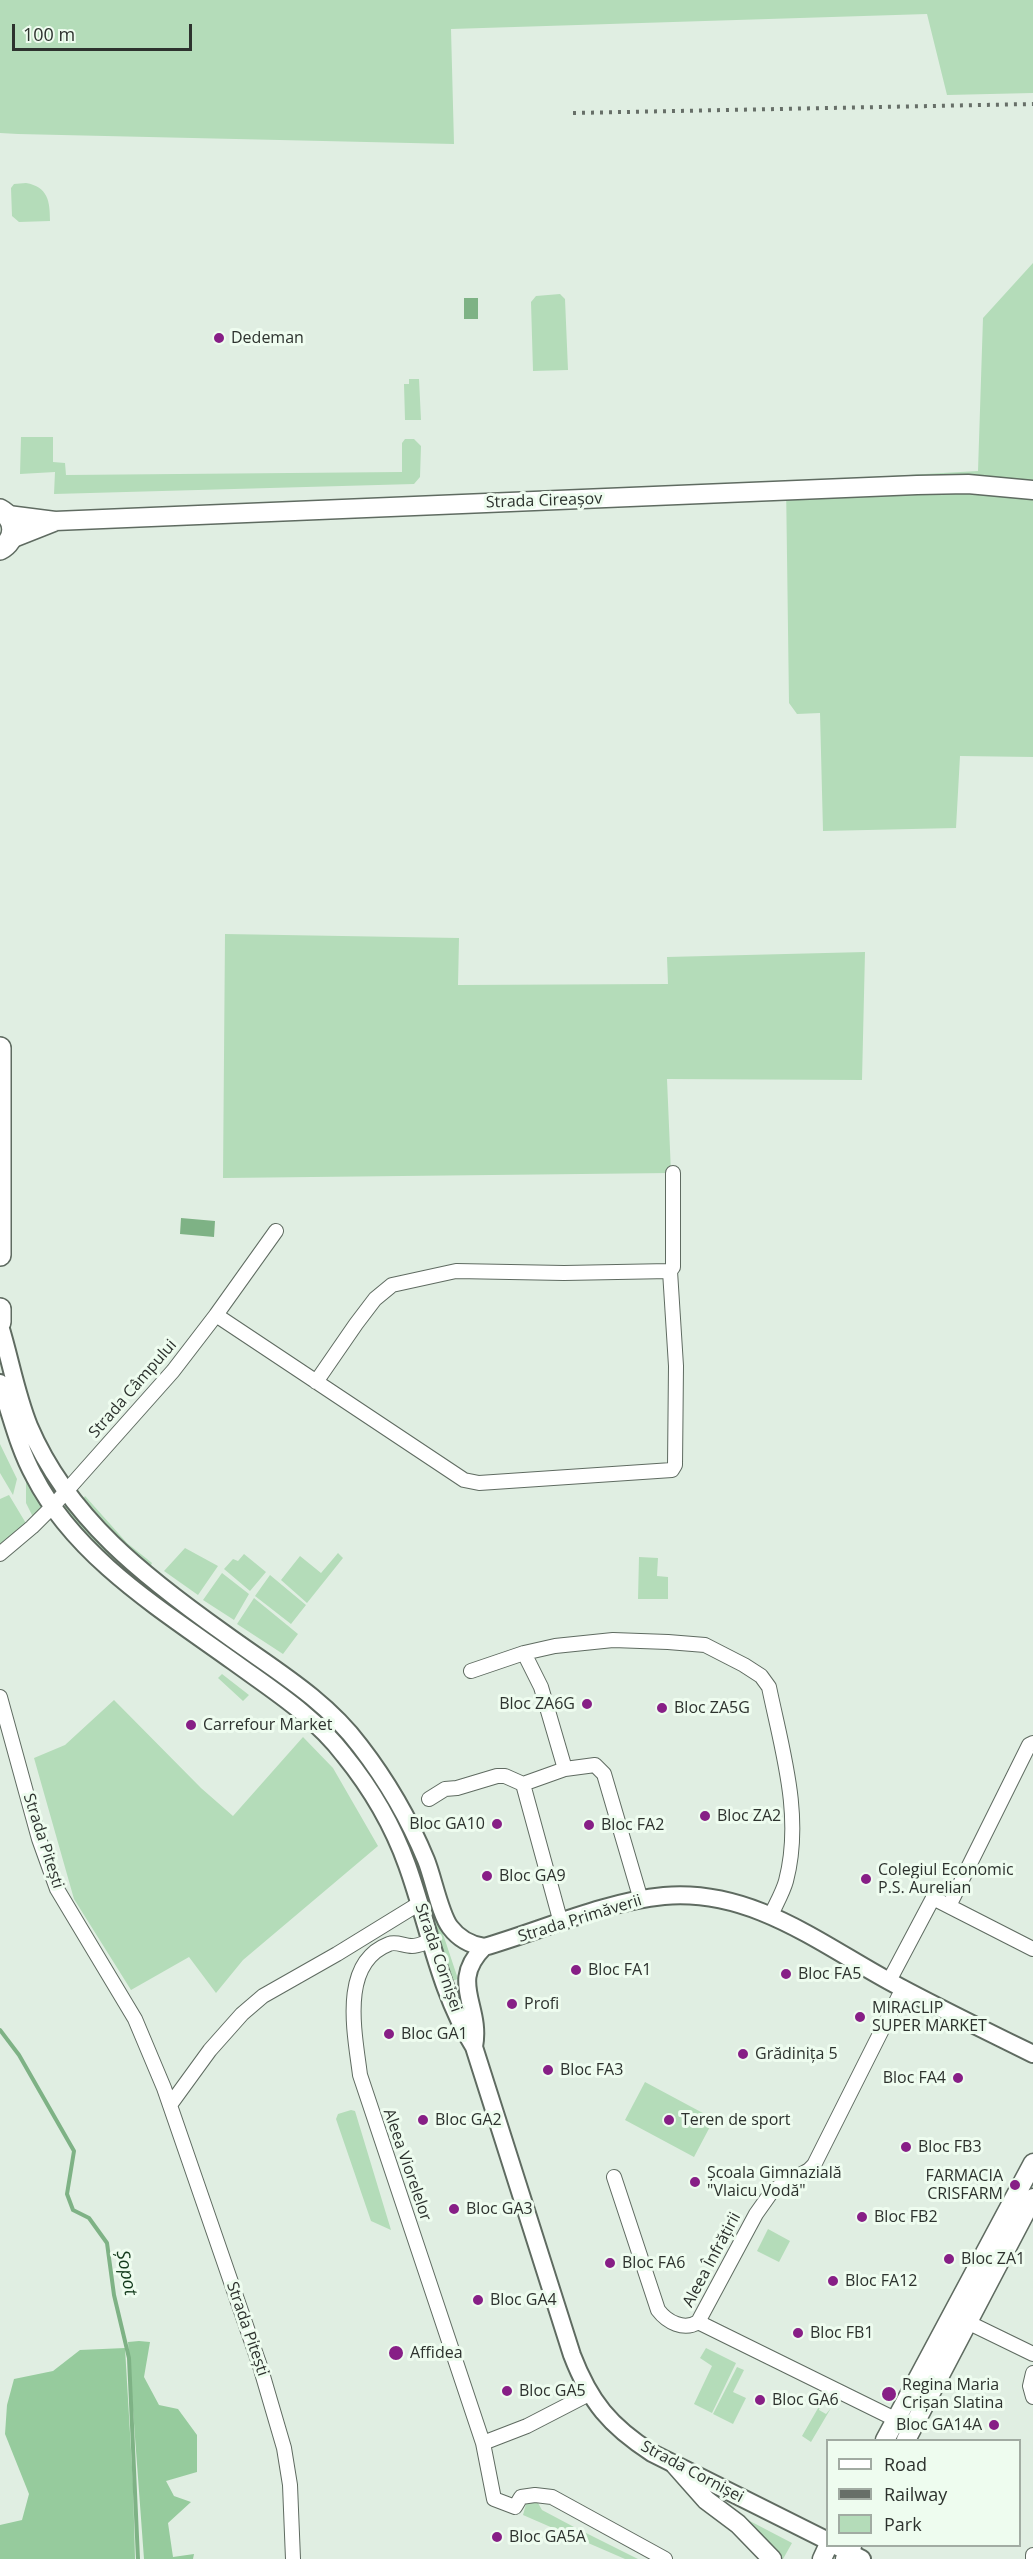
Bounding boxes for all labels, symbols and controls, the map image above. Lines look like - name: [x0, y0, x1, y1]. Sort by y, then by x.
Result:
- scale bar: [15, 12, 195, 50]
- text: 100 m: [23, 22, 75, 46]
- place label: Dedeman: [231, 328, 304, 348]
- marker: Dedeman: [212, 331, 226, 345]
- street label: Strada Cireașov: [485, 489, 603, 513]
- street label: Strada Câmpului: [85, 1336, 181, 1442]
- place label: Bloc ZA6G: [499, 1694, 575, 1714]
- marker: Bloc ZA6G: [580, 1697, 594, 1711]
- place label: Bloc ZA5G: [674, 1698, 750, 1718]
- marker: Bloc ZA5G: [655, 1701, 669, 1715]
- place label: Carrefour Market: [203, 1715, 332, 1735]
- marker: Carrefour Market: [184, 1718, 198, 1732]
- street label: Strada Pitești: [19, 1791, 67, 1891]
- place label: Bloc ZA2: [717, 1806, 781, 1826]
- marker: Bloc ZA2: [698, 1809, 712, 1823]
- place label: Bloc GA10: [409, 1814, 485, 1834]
- place label: Bloc FA2: [601, 1815, 664, 1835]
- marker: Bloc GA10: [490, 1817, 504, 1831]
- marker: Bloc FA2: [582, 1818, 596, 1832]
- place label: Colegiul Economic P.S. Aurelian: [878, 1860, 1014, 1898]
- place label: Bloc GA9: [499, 1866, 566, 1886]
- marker: Bloc GA9: [480, 1869, 494, 1883]
- marker: Colegiul Economic P.S. Aurelian: [859, 1872, 873, 1886]
- street label: Strada Primăverii: [516, 1891, 644, 1947]
- street label: Strada Cornișei: [410, 1901, 466, 2015]
- place label: Bloc FA1: [588, 1960, 651, 1980]
- marker: Bloc FA1: [569, 1963, 583, 1977]
- place label: Bloc FA5: [798, 1964, 861, 1984]
- marker: Bloc FA5: [779, 1967, 793, 1981]
- place label: Profi: [524, 1994, 559, 2014]
- marker: Profi: [505, 1997, 519, 2011]
- place label: MIRACLIP SUPER MARKET: [872, 1998, 987, 2036]
- marker: MIRACLIP SUPER MARKET: [853, 2010, 867, 2024]
- place label: Bloc GA1: [401, 2024, 468, 2044]
- marker: Bloc GA1: [382, 2027, 396, 2041]
- place label: Grădinița 5: [755, 2044, 838, 2064]
- marker: Grădinița 5: [736, 2047, 750, 2061]
- place label: Bloc FA3: [560, 2060, 623, 2080]
- marker: Bloc FA3: [541, 2063, 555, 2077]
- place label: Bloc FA4: [883, 2068, 946, 2088]
- marker: Bloc FA4: [951, 2071, 965, 2085]
- street label: Aleea Viorelelor: [379, 2107, 435, 2223]
- place label: Bloc GA2: [435, 2110, 502, 2130]
- place label: Teren de sport: [681, 2110, 790, 2130]
- marker: Bloc GA2: [416, 2113, 430, 2127]
- marker: Teren de sport: [662, 2113, 676, 2127]
- place label: Bloc FB3: [918, 2137, 982, 2157]
- marker: Bloc FB3: [899, 2140, 913, 2154]
- place label: Școala Gimnazială "Vlaicu Vodă": [707, 2163, 842, 2201]
- place label: FARMACIA CRISFARM: [926, 2166, 1003, 2204]
- marker: Școala Gimnazială "Vlaicu Vodă": [688, 2175, 702, 2189]
- marker: FARMACIA CRISFARM: [1008, 2178, 1022, 2192]
- place label: Bloc GA3: [466, 2199, 533, 2219]
- marker: Bloc GA3: [447, 2202, 461, 2216]
- place label: Bloc FB2: [874, 2207, 938, 2227]
- street label: Aleea Înfrățirii: [679, 2209, 745, 2311]
- marker: Bloc FB2: [855, 2210, 869, 2224]
- water label: Șopot: [111, 2249, 141, 2297]
- place label: Bloc ZA1: [961, 2249, 1025, 2269]
- marker: Bloc ZA1: [942, 2252, 956, 2266]
- place label: Bloc FA6: [622, 2253, 685, 2273]
- marker: Bloc FA6: [603, 2256, 617, 2270]
- place label: Bloc FA12: [845, 2271, 917, 2291]
- marker: Bloc FA12: [826, 2274, 840, 2288]
- street label: Strada Pitești: [222, 2279, 272, 2379]
- place label: Bloc GA4: [490, 2290, 557, 2310]
- marker: Bloc GA4: [471, 2293, 485, 2307]
- place label: Bloc FB1: [810, 2323, 874, 2343]
- marker: Bloc FB1: [791, 2326, 805, 2340]
- place label: Affidea: [410, 2343, 463, 2363]
- marker: Affidea: [387, 2344, 405, 2362]
- place label: Regina Maria Crișan Slatina: [902, 2375, 1003, 2413]
- place label: Bloc GA5: [519, 2381, 586, 2401]
- marker: Bloc GA5: [500, 2384, 514, 2398]
- marker: Regina Maria Crișan Slatina: [880, 2385, 898, 2403]
- place label: Bloc GA6: [772, 2390, 839, 2410]
- marker: Bloc GA6: [753, 2393, 767, 2407]
- place label: Bloc GA14A: [896, 2415, 982, 2435]
- marker: Bloc GA14A: [987, 2418, 1001, 2432]
- street label: Strada Cornișei: [637, 2437, 747, 2507]
- legend: [826, 2439, 1021, 2547]
- text: Road: [884, 2452, 927, 2476]
- text: Railway: [884, 2482, 947, 2506]
- text: Park: [884, 2512, 922, 2536]
- place label: Bloc GA5A: [509, 2527, 586, 2547]
- marker: Bloc GA5A: [490, 2530, 504, 2544]

